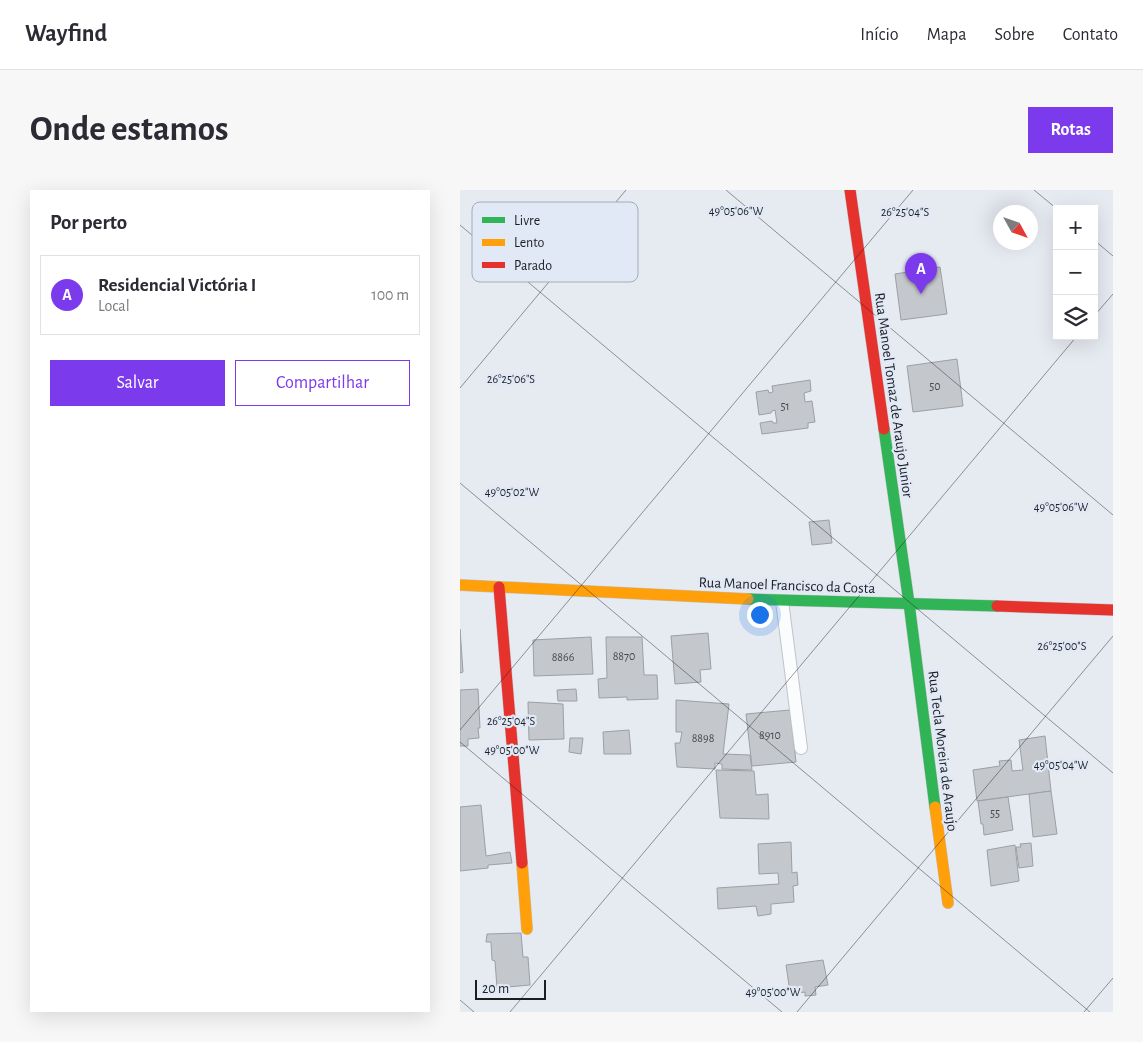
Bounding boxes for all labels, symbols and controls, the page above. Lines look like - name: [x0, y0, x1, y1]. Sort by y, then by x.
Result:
- text: Wayfind: [25, 22, 107, 46]
- text: Início: [860, 26, 899, 44]
- text: Mapa: [927, 26, 967, 44]
- text: Sobre: [995, 26, 1035, 44]
- text: Contato: [1063, 26, 1118, 44]
- button: Rotas: [1028, 107, 1113, 153]
- text: Onde estamos: [30, 112, 229, 147]
- legend: [472, 202, 638, 282]
- text: 49°05'06"W: [709, 205, 764, 217]
- north arrow: [993, 205, 1038, 250]
- map controls: [1053, 205, 1098, 340]
- button: +: [1053, 205, 1098, 250]
- text: 26°25'04"S: [881, 206, 929, 218]
- text: Por perto: [50, 212, 127, 233]
- text: Livre: [514, 214, 540, 228]
- text: Lento: [514, 236, 545, 250]
- button: −: [1053, 250, 1098, 295]
- pin: A: [905, 253, 937, 294]
- text: Parado: [514, 259, 552, 273]
- text: Residencial Victória I: [98, 276, 256, 295]
- text: A: [62, 287, 72, 303]
- text: 100 m: [371, 287, 409, 303]
- street label: Rua Manoel Tomaz de Araujo Junior: [872, 291, 915, 499]
- button: layers: [1053, 295, 1098, 340]
- text: Local: [98, 298, 130, 314]
- button: Salvar: [50, 360, 225, 406]
- button: Compartilhar: [235, 360, 410, 406]
- text: 26°25'06"S: [487, 373, 535, 385]
- house number: 50: [929, 380, 941, 392]
- house number: 51: [780, 400, 790, 412]
- text: 49°05'02"W: [485, 486, 539, 498]
- text: 49°05'06"W: [1034, 501, 1089, 513]
- street label: Rua Manoel Francisco da Costa: [698, 575, 876, 596]
- your location: [747, 602, 773, 628]
- text: 26°25'00"S: [1038, 640, 1087, 652]
- house number: 8870: [613, 650, 635, 662]
- house number: 8866: [552, 651, 575, 663]
- street label: Rua Tecla Moreira de Araujo: [925, 670, 960, 832]
- text: 26°25'04"S: [487, 715, 535, 727]
- house number: 8910: [759, 729, 781, 741]
- house number: 8898: [692, 732, 715, 744]
- text: 49°05'00"W: [484, 744, 540, 756]
- text: 49°05'04"W: [1034, 759, 1089, 771]
- house number: 55: [990, 807, 1000, 819]
- scale bar: [475, 977, 546, 1000]
- text: 20 m: [482, 982, 509, 996]
- text: 49°05'00"W: [745, 986, 801, 998]

